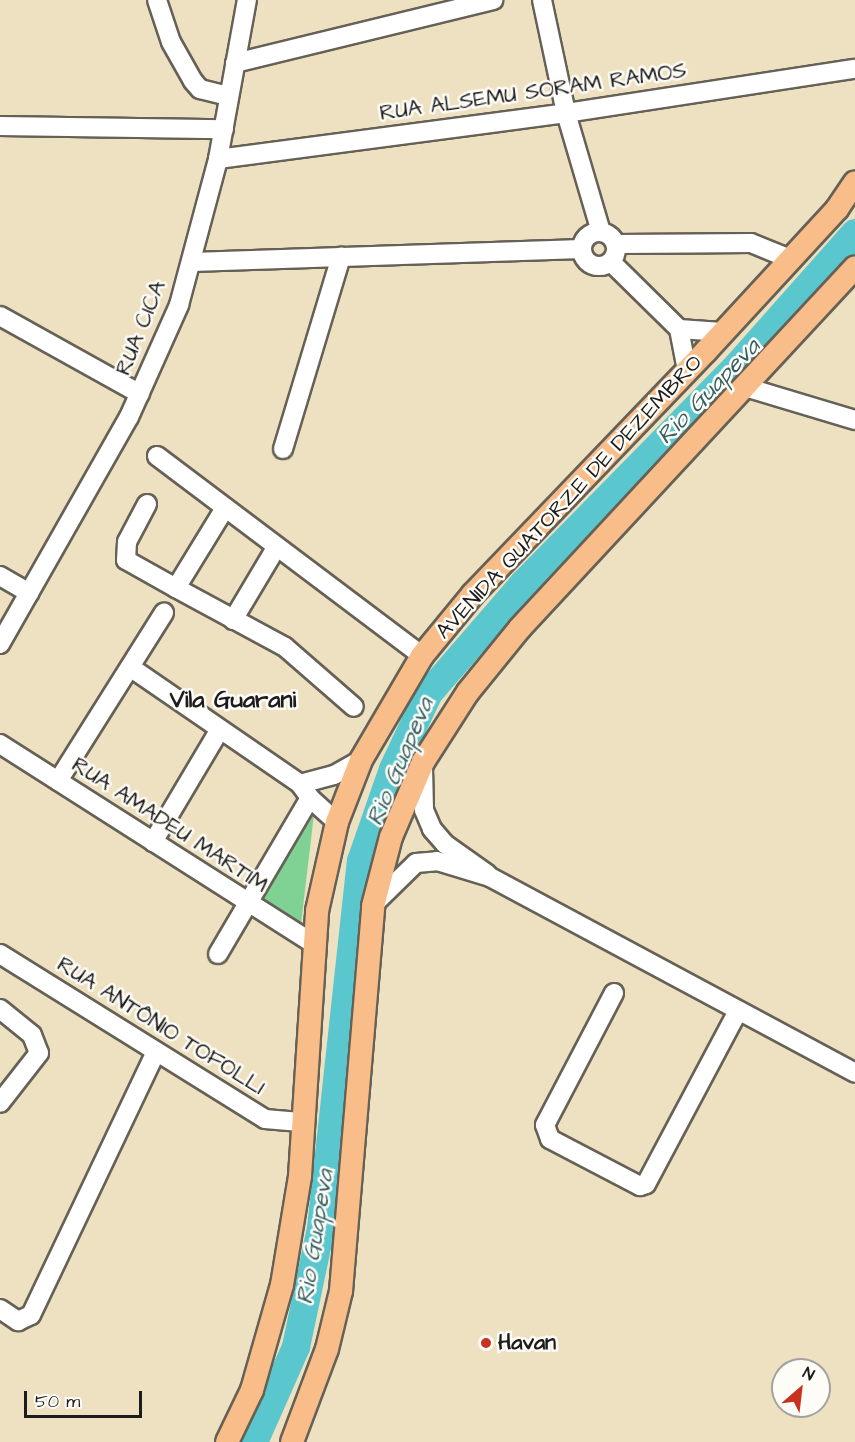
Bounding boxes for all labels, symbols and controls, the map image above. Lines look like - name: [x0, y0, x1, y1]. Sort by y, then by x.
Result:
- street label: RUA ALSEMU SORAM RAMOS: [378, 57, 688, 127]
- street label: RUA CICA: [110, 277, 172, 379]
- water label: Rio Guapeva: [651, 333, 767, 451]
- street label: AVENIDA QUATORZE DE DEZEMBRO: [430, 350, 708, 644]
- district label: Vila Guarani: [170, 687, 296, 715]
- water label: Rio Guapeva: [361, 694, 441, 830]
- street label: RUA AMADEU MARTIM: [67, 752, 273, 898]
- street label: RUA ANTÔNIO TOFOLLI: [52, 951, 270, 1101]
- water label: Rio Guapeva: [291, 1168, 341, 1306]
- place label: Havan: [498, 1330, 556, 1356]
- marker: Havan: [479, 1336, 493, 1350]
- north arrow: [771, 1358, 831, 1418]
- text: N: [799, 1362, 818, 1386]
- scale bar: [27, 1379, 146, 1417]
- text: 50 m: [35, 1389, 80, 1414]

